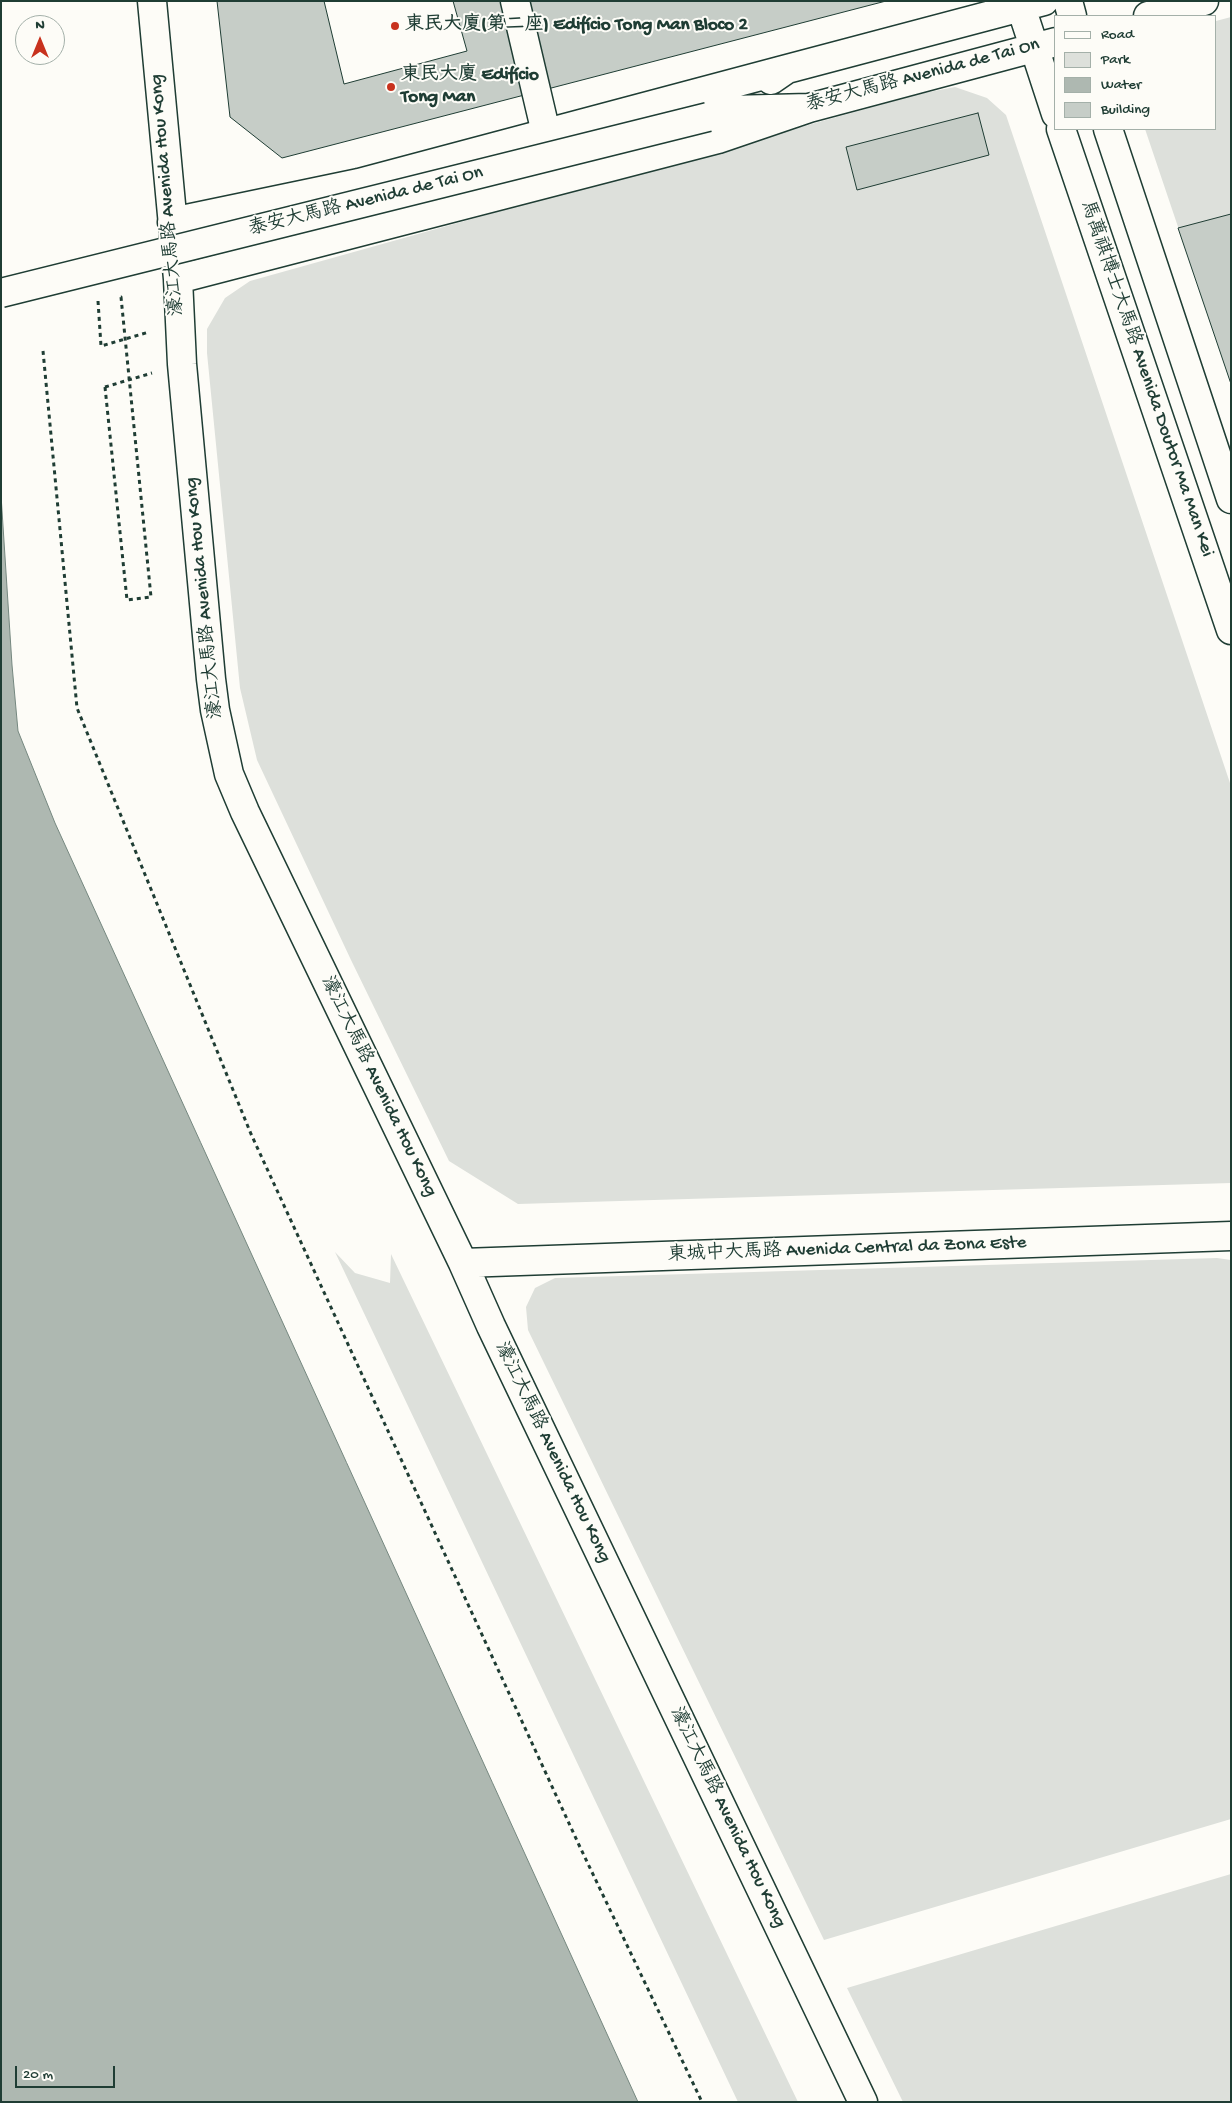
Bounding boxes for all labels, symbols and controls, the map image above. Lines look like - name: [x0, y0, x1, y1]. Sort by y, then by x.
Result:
- north arrow: [15, 15, 65, 65]
- place label: 東民大廈(第二座) Edifício Tong Man Bloco 2: [405, 15, 748, 37]
- legend: [1054, 15, 1217, 130]
- text: N: [35, 17, 45, 34]
- marker: 東民大廈(第二座) Edifício Tong Man Bloco 2: [389, 20, 401, 32]
- text: Road: [1101, 26, 1134, 44]
- street label: 泰安大馬路 Avenida de Tai On: [804, 34, 1042, 118]
- text: Park: [1101, 51, 1130, 69]
- place label: 東民大廈 Edifício Tong Man: [401, 65, 539, 109]
- street label: 濠江大馬路 Avenida Hou Kong: [146, 73, 190, 317]
- text: Water: [1101, 76, 1141, 94]
- marker: 東民大廈 Edifício Tong Man: [385, 81, 397, 93]
- text: Building: [1101, 101, 1150, 119]
- street label: 泰安大馬路 Avenida de Tai On: [247, 162, 485, 242]
- street label: 馬萬祺博士大馬路 Avenida Doutor Ma Man Kei: [1074, 198, 1218, 560]
- street label: 濠江大馬路 Avenida Hou Kong: [181, 476, 229, 720]
- street label: 濠江大馬路 Avenida Hou Kong: [315, 973, 441, 1201]
- street label: 東城中大馬路 Avenida Central da Zona Este: [667, 1232, 1027, 1268]
- street label: 濠江大馬路 Avenida Hou Kong: [489, 1339, 615, 1567]
- street label: 濠江大馬路 Avenida Hou Kong: [664, 1704, 790, 1932]
- scale bar: [18, 2056, 118, 2088]
- text: 20 m: [23, 2066, 53, 2084]

